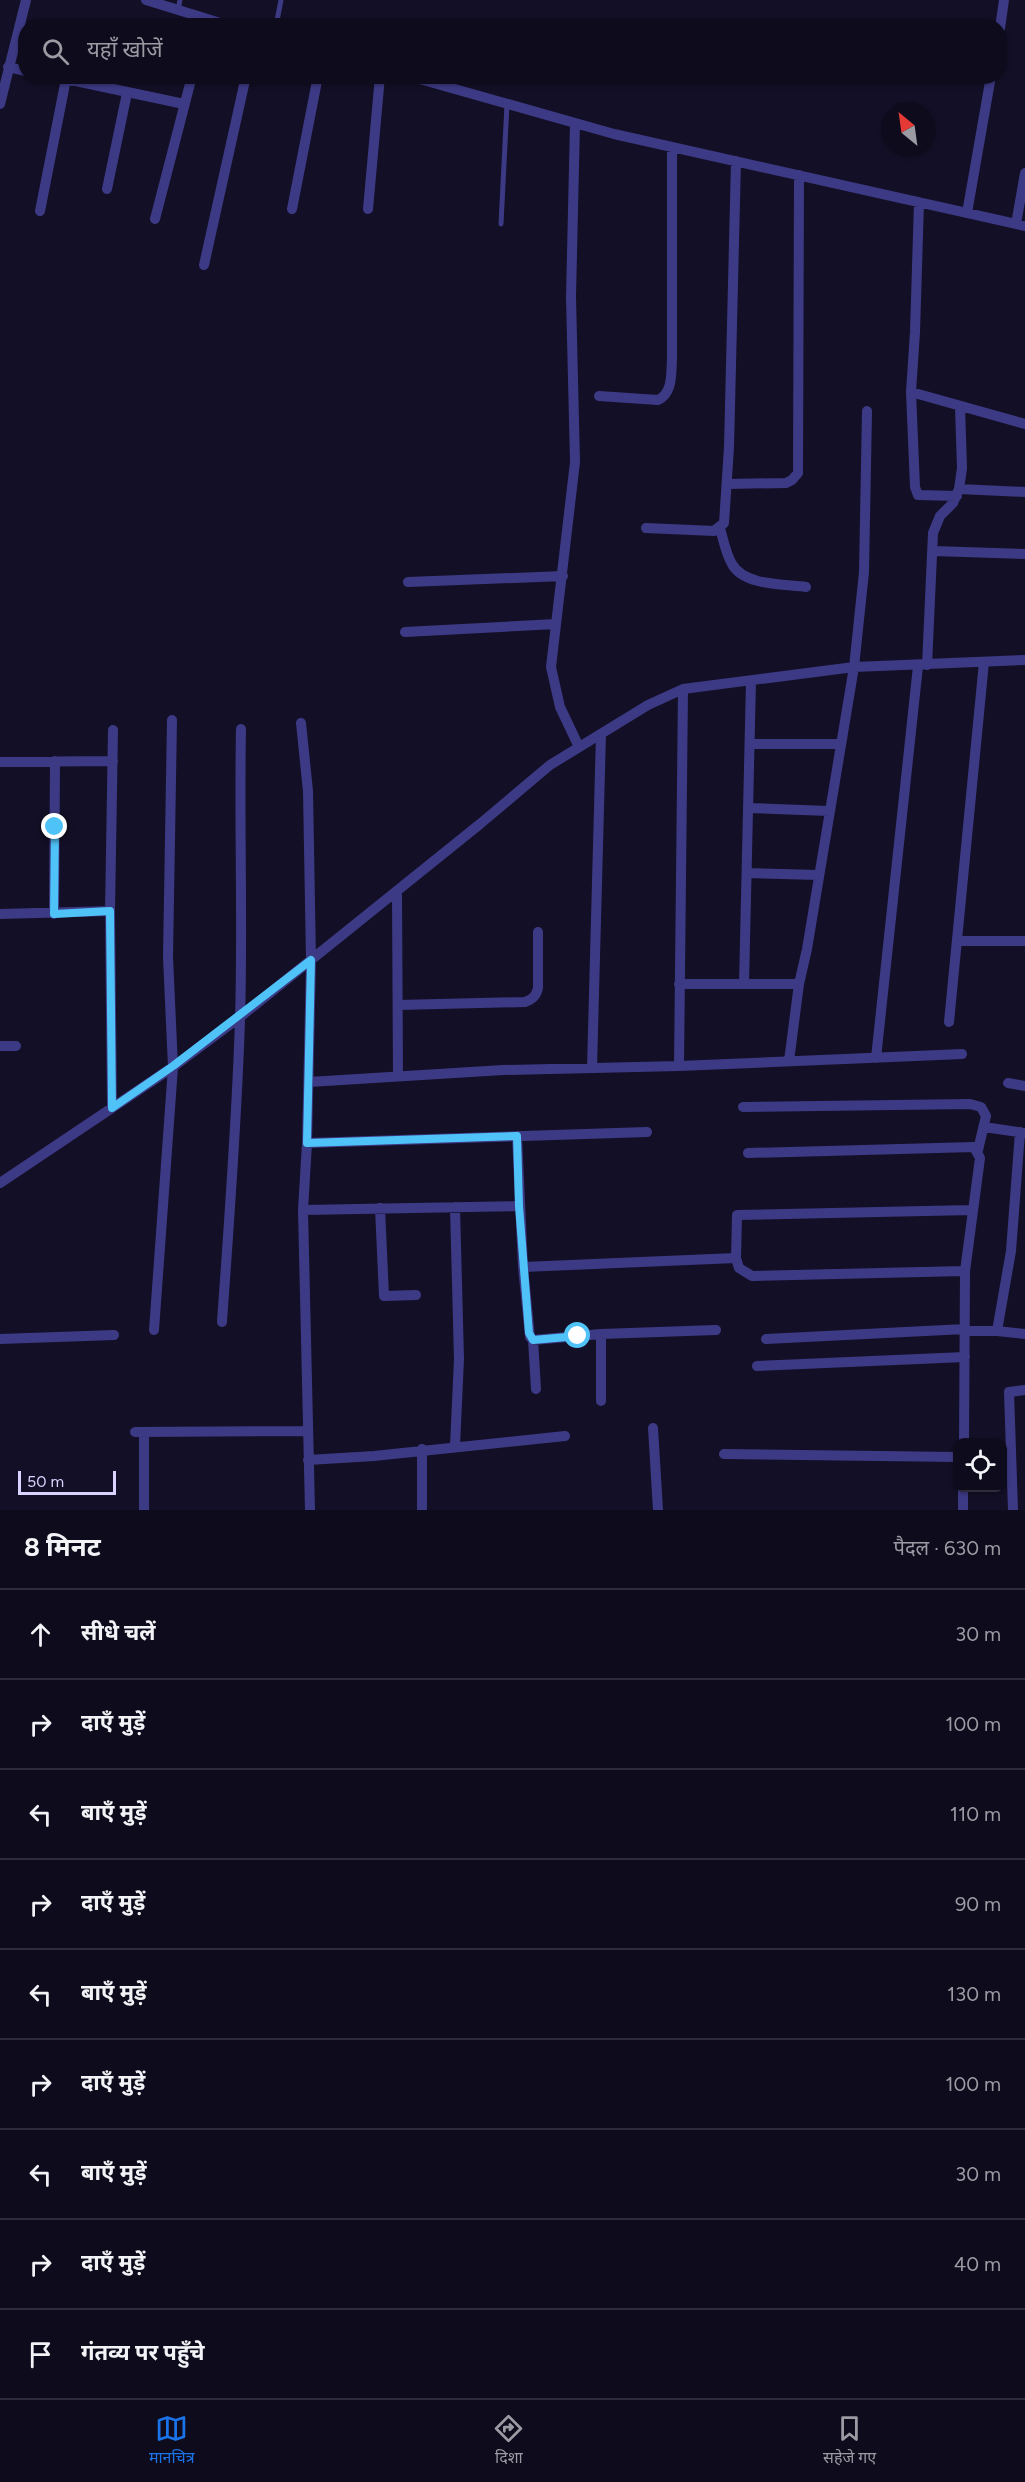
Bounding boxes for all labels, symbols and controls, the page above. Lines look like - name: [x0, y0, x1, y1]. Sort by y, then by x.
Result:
- search box: [18, 18, 1007, 84]
- icon: search: [39, 35, 72, 68]
- text: यहाँ खोजें: [87, 36, 163, 63]
- north arrow: [881, 102, 935, 156]
- route end: [41, 813, 67, 839]
- route start: [564, 1322, 590, 1348]
- map controls: [953, 1438, 1007, 1492]
- button: locate: [953, 1438, 1007, 1492]
- scale bar: [18, 1468, 116, 1496]
- text: 50 m: [27, 1472, 64, 1491]
- text: 8 मिनट: [24, 1531, 101, 1563]
- text: पैदल · 630 m: [894, 1536, 1001, 1560]
- icon: ahead: [24, 1618, 57, 1651]
- text: सीधे चलें: [81, 1619, 156, 1646]
- text: 30 m: [955, 1622, 1001, 1646]
- icon: right: [24, 1708, 57, 1741]
- text: दाएँ मुड़ें: [81, 1709, 145, 1736]
- text: 100 m: [945, 1712, 1001, 1736]
- icon: left: [24, 1798, 57, 1831]
- text: बाएँ मुड़ें: [81, 1799, 147, 1826]
- text: 110 m: [950, 1802, 1001, 1826]
- icon: right: [24, 1888, 57, 1921]
- text: दाएँ मुड़ें: [81, 1889, 145, 1916]
- text: 90 m: [955, 1892, 1001, 1916]
- icon: left: [24, 1978, 57, 2011]
- text: बाएँ मुड़ें: [81, 1979, 147, 2006]
- text: 130 m: [947, 1982, 1001, 2006]
- icon: right: [24, 2068, 57, 2101]
- text: दाएँ मुड़ें: [81, 2069, 145, 2096]
- text: 100 m: [945, 2072, 1001, 2096]
- icon: left: [24, 2158, 57, 2191]
- text: बाएँ मुड़ें: [81, 2159, 147, 2186]
- text: 30 m: [955, 2162, 1001, 2186]
- icon: right: [24, 2248, 57, 2281]
- text: दाएँ मुड़ें: [81, 2249, 145, 2276]
- text: 40 m: [954, 2252, 1001, 2276]
- icon: arrive: [24, 2338, 57, 2371]
- text: गंतव्य पर पहुँचे: [81, 2339, 205, 2366]
- tab: मानचित्र: [149, 2412, 195, 2470]
- tab: दिशा: [492, 2412, 525, 2470]
- tab: सहेजे गए: [823, 2412, 876, 2470]

